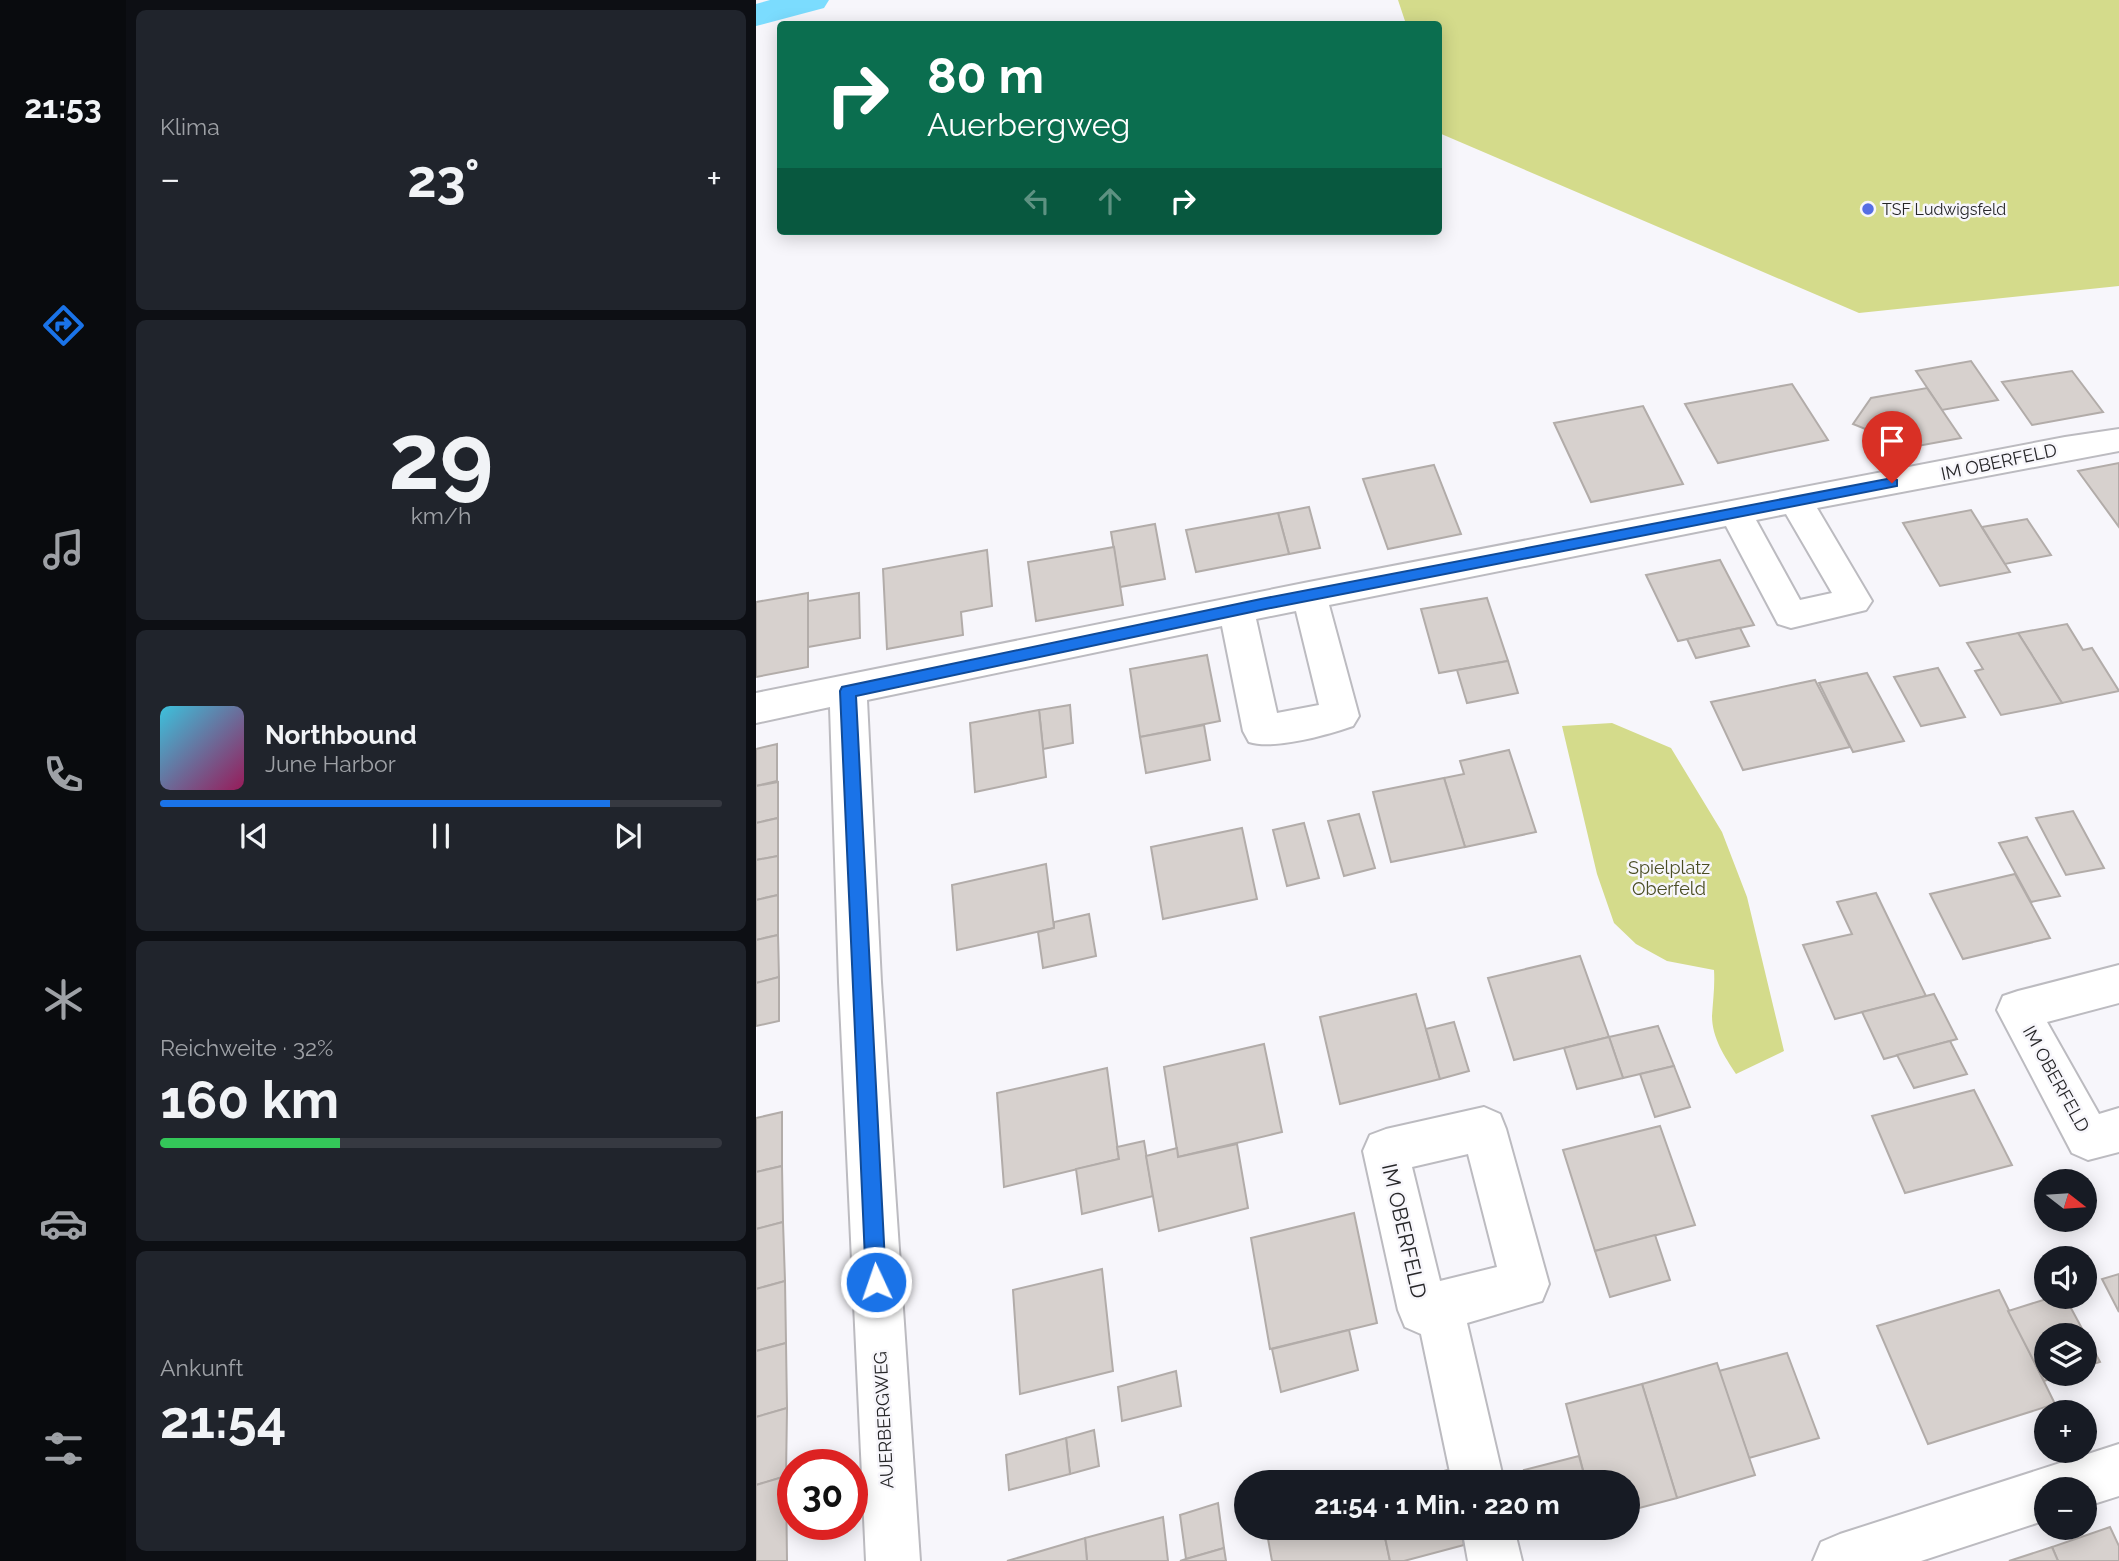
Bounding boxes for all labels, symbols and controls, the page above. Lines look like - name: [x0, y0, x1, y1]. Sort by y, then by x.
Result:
- text: 80 m: [927, 47, 1044, 104]
- icon: right: [812, 49, 903, 140]
- text: 21:53: [24, 88, 102, 125]
- text: Auerbergweg: [927, 106, 1130, 143]
- text: Klima: [160, 113, 220, 140]
- text: 23°: [407, 148, 480, 209]
- text: −: [160, 156, 180, 201]
- text: +: [706, 156, 722, 201]
- icon: left: [1018, 182, 1056, 220]
- icon: ahead: [1091, 182, 1129, 220]
- icon: right: [1164, 182, 1202, 220]
- place label: TSF Ludwigsfeld: [1882, 200, 2006, 219]
- marker: TSF Ludwigsfeld: [1860, 201, 1876, 217]
- icon: directions: [39, 301, 88, 350]
- text: 29: [389, 403, 493, 510]
- pin: [1862, 411, 1922, 483]
- icon: arrive: [1873, 422, 1911, 460]
- street label: IM OBERFELD: [1939, 439, 2059, 484]
- text: km/h: [411, 502, 471, 529]
- icon: music: [39, 525, 88, 574]
- text: Northbound: [265, 720, 417, 750]
- icon: phone: [39, 750, 88, 799]
- text: June Harbor: [265, 750, 396, 777]
- icon: previous: [235, 817, 273, 855]
- icon: pause: [422, 817, 460, 855]
- icon: next: [609, 817, 647, 855]
- park label: Spielplatz Oberfeld: [1628, 857, 1710, 899]
- icon: climate: [39, 975, 88, 1024]
- street label: IM OBERFELD: [2019, 1022, 2094, 1136]
- text: Reichweite · 32%: [160, 1034, 333, 1061]
- text: 160 km: [160, 1069, 339, 1130]
- street label: IM OBERFELD: [1377, 1161, 1432, 1301]
- north arrow: [2034, 1169, 2096, 1232]
- map controls: [2034, 1169, 2097, 1540]
- icon: car: [39, 1199, 88, 1248]
- position arrow: [839, 1245, 913, 1319]
- button: sound: [2034, 1246, 2097, 1309]
- button: layers: [2034, 1323, 2097, 1386]
- street label: AUERBERGWEG: [869, 1351, 898, 1489]
- text: Ankunft: [160, 1354, 243, 1381]
- text: 21:54: [160, 1389, 286, 1450]
- button: +: [2034, 1400, 2097, 1463]
- icon: filters: [39, 1424, 88, 1473]
- speed limit sign: 30: [777, 1449, 868, 1540]
- button: −: [2034, 1477, 2097, 1540]
- text: 21:54 · 1 Min. · 220 m: [1314, 1490, 1560, 1520]

